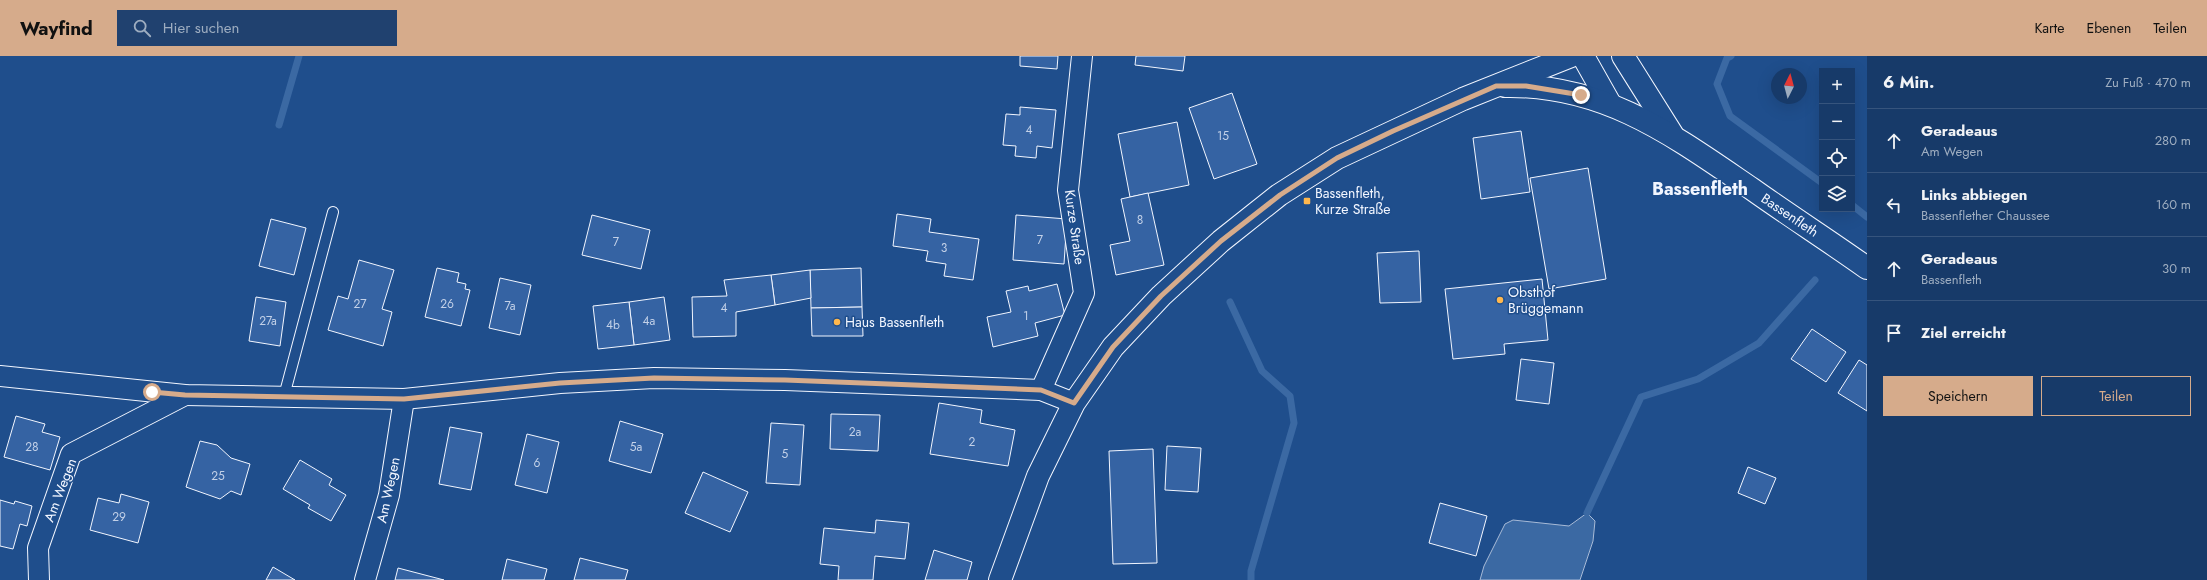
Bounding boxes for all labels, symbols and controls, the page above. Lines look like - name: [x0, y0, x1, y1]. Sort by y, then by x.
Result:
- search box: [117, 10, 397, 46]
- text: Wayfind: [20, 15, 93, 42]
- icon: search: [131, 17, 153, 39]
- text: Hier suchen: [163, 17, 239, 39]
- text: Karte: [2034, 18, 2064, 38]
- text: Ebenen: [2086, 18, 2131, 38]
- text: Teilen: [2153, 18, 2187, 38]
- north arrow: [1771, 68, 1807, 104]
- map controls: [1819, 68, 1855, 212]
- button: +: [1819, 68, 1855, 104]
- text: 6 Min.: [1883, 70, 1935, 94]
- text: Zu Fuß · 470 m: [2105, 73, 2191, 92]
- route end: [1572, 86, 1590, 104]
- button: −: [1819, 104, 1855, 140]
- text: Geradeaus: [1921, 120, 1997, 142]
- house number: 4: [1026, 121, 1033, 139]
- house number: 15: [1217, 127, 1229, 145]
- icon: ahead: [1883, 130, 1905, 152]
- text: 280 m: [2155, 131, 2191, 150]
- button: locate: [1819, 140, 1855, 176]
- text: Am Wegen: [1921, 142, 1983, 161]
- district label: Bassenfleth: [1652, 176, 1748, 202]
- button: layers: [1819, 176, 1855, 212]
- place label: Bassenfleth, Kurze Straße: [1315, 183, 1390, 219]
- text: Links abbiegen: [1921, 184, 2027, 206]
- street label: Kurze Straße: [1060, 188, 1090, 266]
- street label: Bassenfleth: [1757, 188, 1823, 242]
- icon: left: [1883, 194, 1905, 216]
- text: 160 m: [2156, 195, 2191, 214]
- marker: Bassenfleth, Kurze Straße: [1302, 196, 1312, 206]
- text: Bassenflether Chaussee: [1921, 206, 2050, 225]
- house number: 8: [1137, 211, 1143, 229]
- house number: 7: [1037, 231, 1044, 249]
- house number: 7: [613, 233, 620, 251]
- house number: 3: [941, 239, 948, 257]
- text: Geradeaus: [1921, 248, 1997, 270]
- icon: ahead: [1883, 258, 1905, 280]
- text: 30 m: [2162, 259, 2191, 278]
- text: Bassenfleth: [1921, 270, 1982, 289]
- place label: Obsthof Brüggemann: [1508, 282, 1584, 318]
- house number: 27: [353, 295, 367, 313]
- house number: 26: [440, 295, 454, 313]
- marker: Obsthof Brüggemann: [1495, 295, 1505, 305]
- house number: 7a: [505, 297, 516, 315]
- house number: 4: [721, 299, 728, 317]
- house number: 1: [1023, 307, 1029, 325]
- house number: 27a: [259, 312, 277, 330]
- house number: 4a: [643, 312, 656, 330]
- place label: Haus Bassenfleth: [845, 312, 944, 332]
- house number: 4b: [606, 316, 620, 334]
- marker: Haus Bassenfleth: [832, 317, 842, 327]
- icon: arrive: [1883, 322, 1905, 344]
- text: Ziel erreicht: [1921, 322, 2006, 344]
- button: Speichern: [1883, 376, 2033, 416]
- button: Teilen: [2041, 376, 2191, 416]
- route start: [143, 383, 161, 401]
- house number: 2a: [849, 423, 862, 441]
- house number: 2: [969, 433, 976, 451]
- house number: 28: [25, 438, 39, 456]
- house number: 5a: [630, 438, 642, 456]
- house number: 5: [782, 445, 789, 463]
- house number: 6: [534, 454, 541, 472]
- street label: Am Wegen: [39, 455, 81, 525]
- street label: Am Wegen: [371, 455, 405, 525]
- house number: 25: [211, 467, 225, 485]
- house number: 29: [112, 508, 126, 526]

